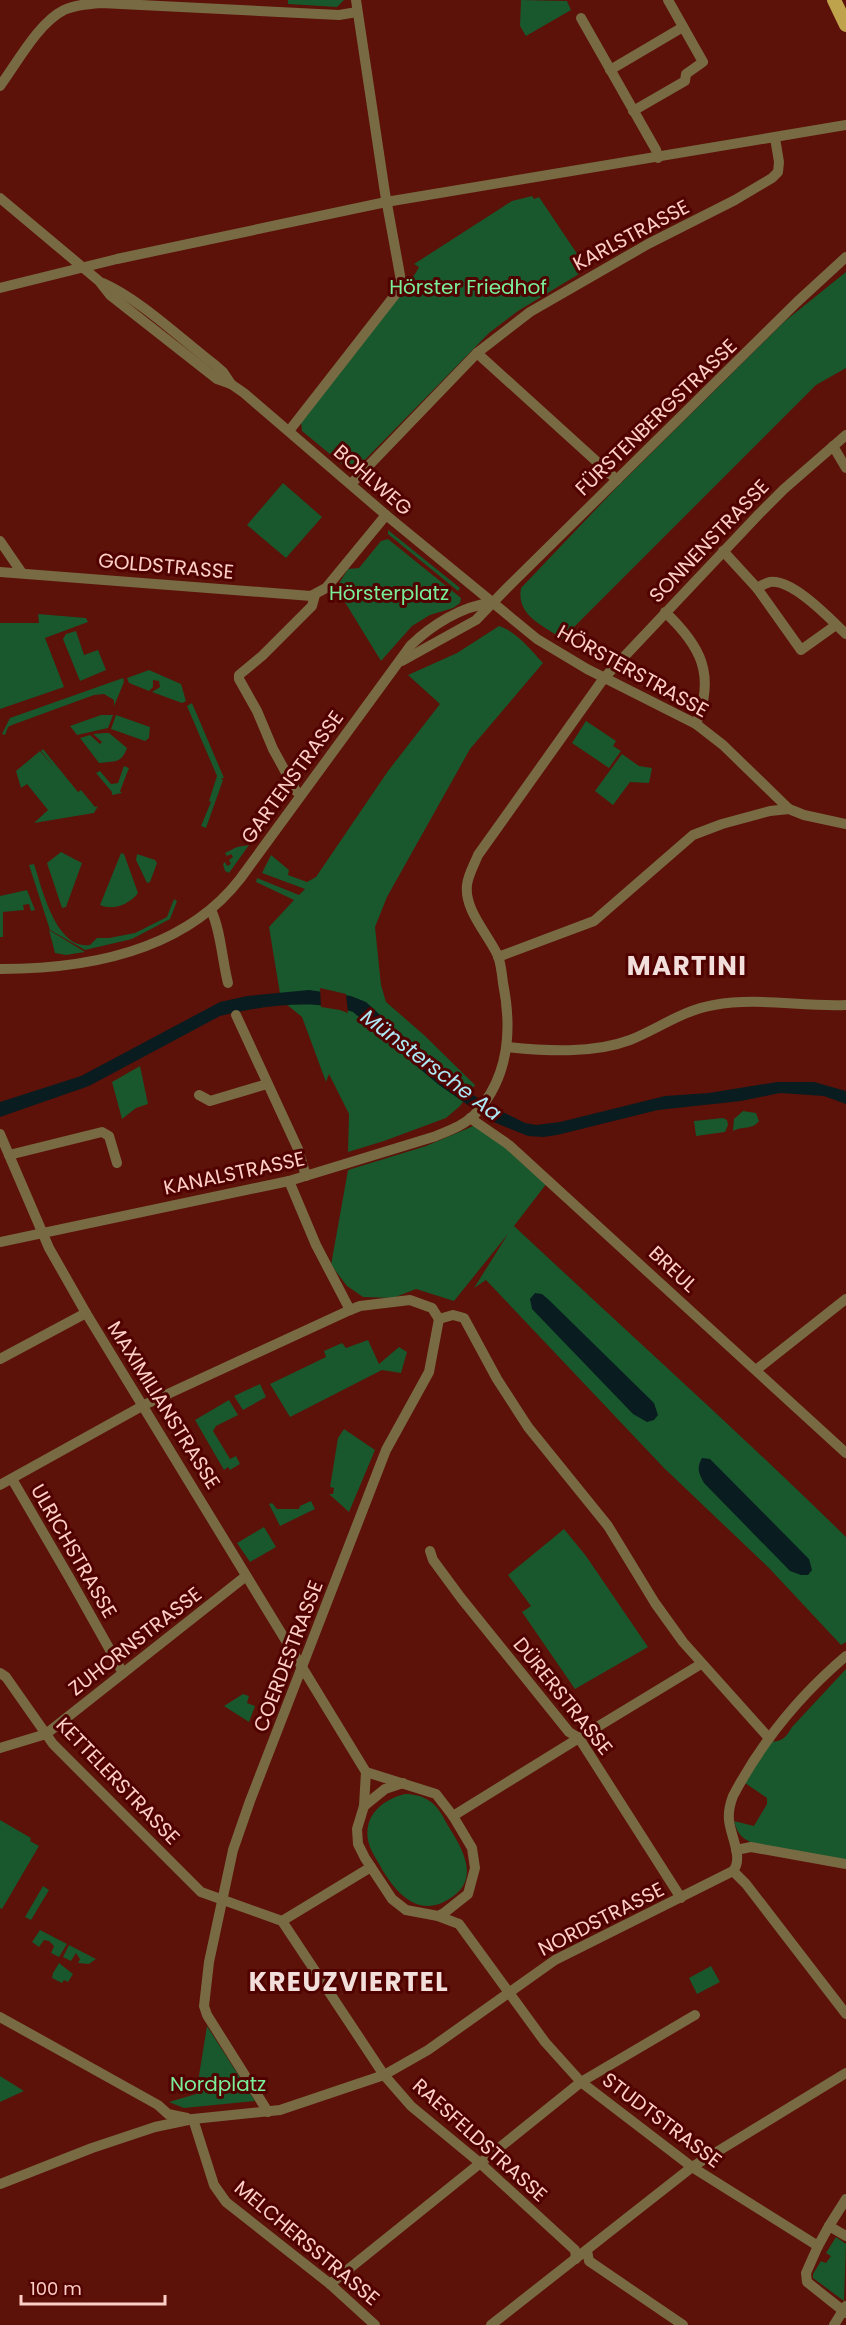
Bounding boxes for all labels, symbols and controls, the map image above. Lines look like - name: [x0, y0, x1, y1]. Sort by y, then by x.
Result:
- street label: KARLSTRASSE: [568, 193, 694, 277]
- park label: Hörster Friedhof: [389, 273, 547, 301]
- street label: FÜRSTENBERGSTRASSE: [569, 332, 743, 502]
- street label: BOHLWEG: [328, 438, 418, 522]
- street label: SONNENSTRASSE: [643, 473, 775, 609]
- street label: GOLDSTRASSE: [97, 546, 235, 586]
- park label: Hörsterplatz: [329, 579, 449, 607]
- street label: HÖRSTERSTRASSE: [552, 618, 714, 724]
- street label: GARTENSTRASSE: [234, 705, 350, 849]
- district label: MARTINI: [627, 948, 747, 984]
- water label: Münstersche Aa: [355, 1002, 508, 1127]
- street label: KANALSTRASSE: [161, 1144, 307, 1202]
- street label: BREUL: [643, 1239, 704, 1299]
- street label: MAXIMILIANSTRASSE: [101, 1316, 227, 1494]
- street label: ULRICHSTRASSE: [24, 1479, 124, 1623]
- street label: COERDESTRASSE: [246, 1576, 330, 1736]
- street label: ZUHORNSTRASSE: [63, 1580, 207, 1702]
- street label: DÜRERSTRASSE: [507, 1631, 619, 1761]
- street label: KETTELERSTRASSE: [50, 1711, 186, 1851]
- street label: NORDSTRASSE: [533, 1875, 669, 1963]
- district label: KREUZVIERTEL: [249, 1964, 449, 2000]
- street label: STUDTSTRASSE: [596, 2066, 728, 2174]
- park label: Nordplatz: [170, 2070, 266, 2098]
- street label: RAESFELDSTRASSE: [406, 2072, 554, 2208]
- street label: MELCHERSSTRASSE: [228, 2174, 386, 2312]
- scale bar: [21, 2268, 165, 2306]
- text: 100 m: [30, 2276, 82, 2301]

